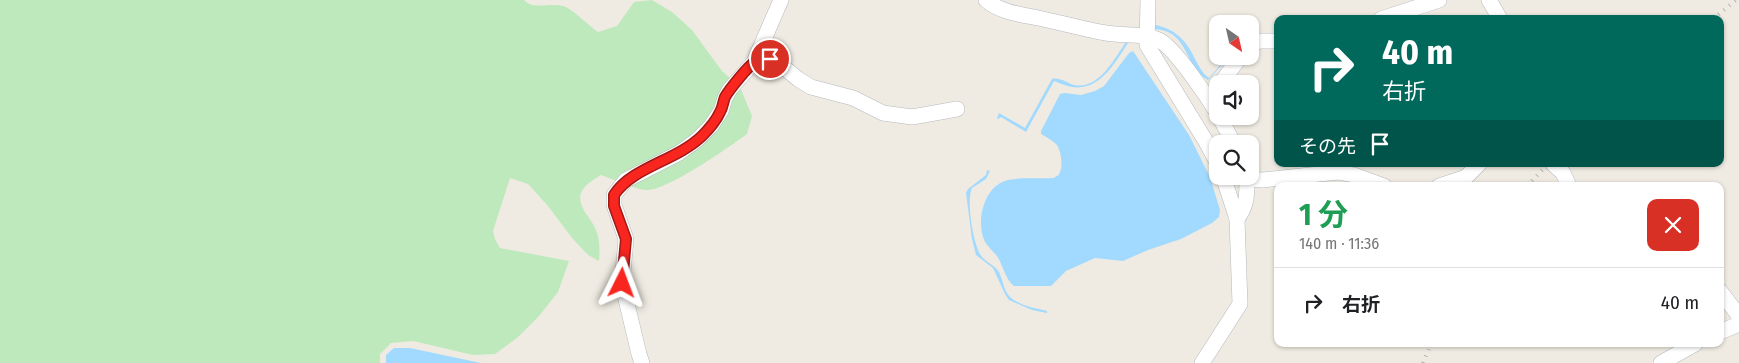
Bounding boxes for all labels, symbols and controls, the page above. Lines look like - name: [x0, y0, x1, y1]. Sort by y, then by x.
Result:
- north arrow: [1209, 15, 1259, 65]
- map controls: [1209, 15, 1259, 185]
- text: 40 m: [1382, 31, 1453, 73]
- icon: right: [1299, 35, 1364, 100]
- pin: [749, 38, 791, 80]
- icon: arrive: [756, 45, 784, 73]
- button: sound: [1209, 75, 1259, 125]
- text: 右折: [1382, 78, 1426, 105]
- icon: arrive: [1366, 130, 1394, 158]
- button: search: [1209, 135, 1259, 185]
- text: その先: [1299, 135, 1356, 158]
- text: 1 分: [1299, 197, 1348, 233]
- button: close: [1647, 199, 1699, 251]
- text: 140 m · 11:36: [1299, 234, 1379, 253]
- position arrow: [595, 256, 647, 308]
- icon: right: [1299, 289, 1327, 317]
- text: 40 m: [1661, 291, 1699, 314]
- text: 右折: [1342, 293, 1380, 316]

